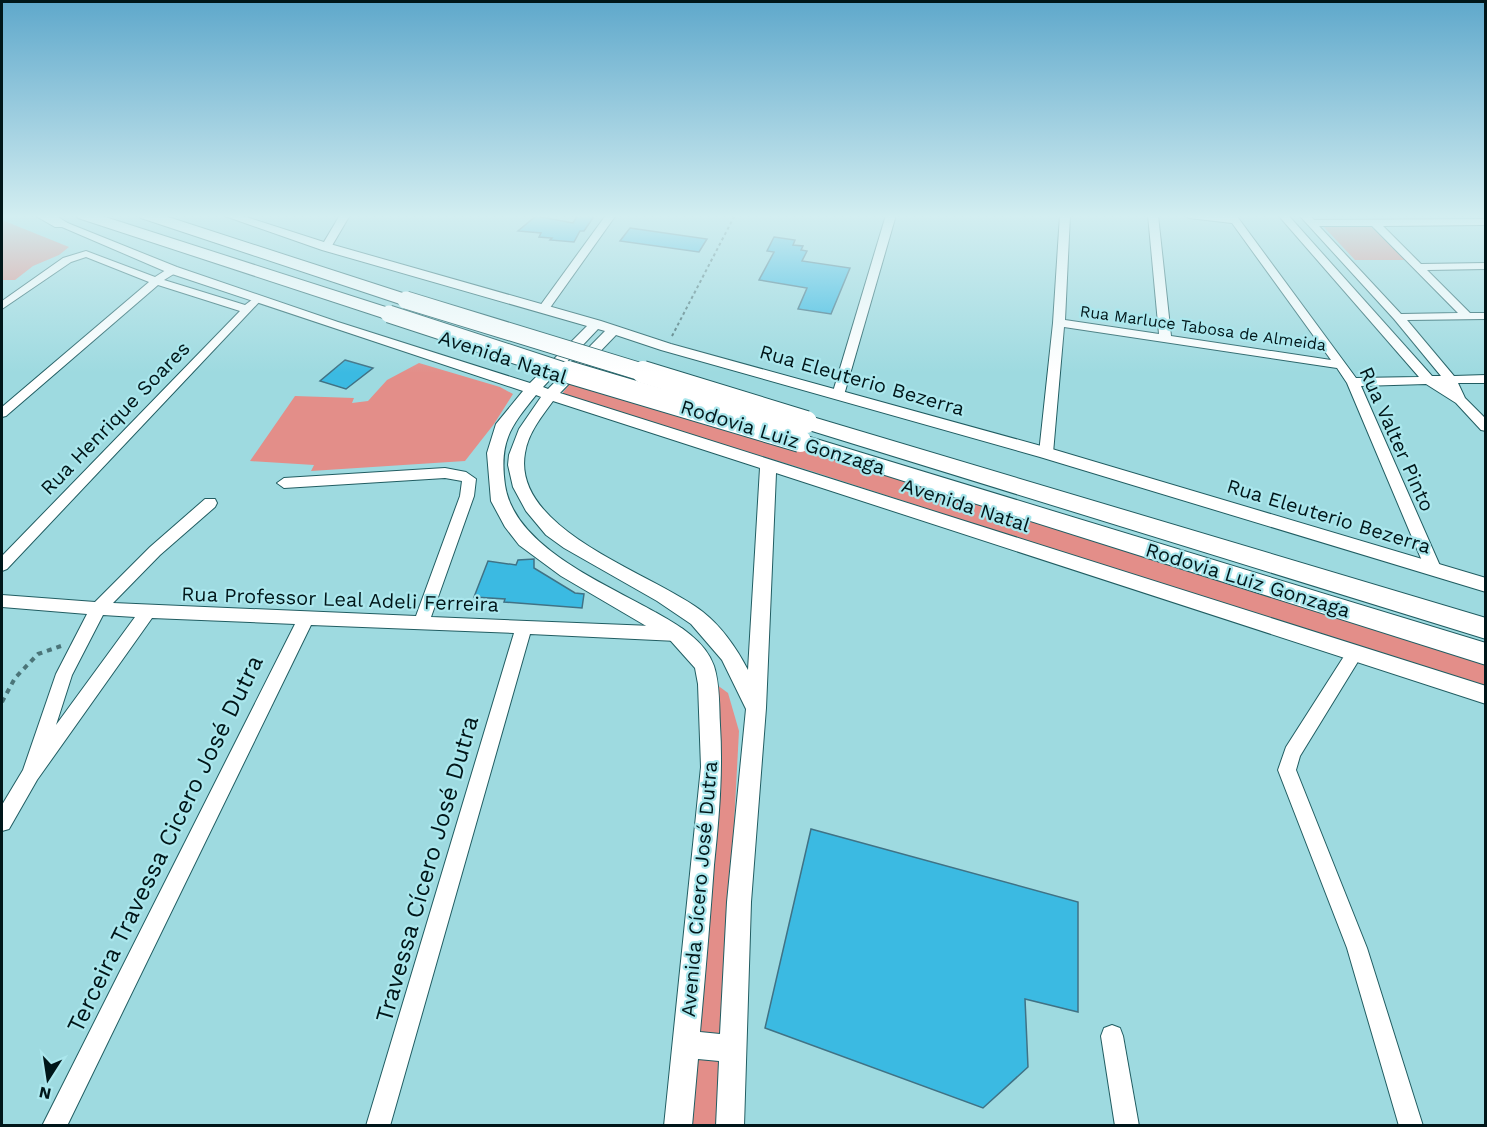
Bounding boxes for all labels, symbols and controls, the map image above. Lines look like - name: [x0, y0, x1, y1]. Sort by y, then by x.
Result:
- street label: Rua Marluce Tabosa de Almeida: [1079, 301, 1327, 355]
- street label: Avenida Natal: [436, 325, 570, 389]
- street label: Rua Henrique Soares: [35, 336, 195, 500]
- street label: Rua Eleuterio Bezerra: [757, 339, 967, 421]
- street label: Rua Valter Pinto: [1354, 363, 1440, 515]
- street label: Rodovia Luiz Gonzaga: [678, 394, 888, 480]
- street label: Avenida Natal: [899, 473, 1033, 537]
- street label: Rua Eleuterio Bezerra: [1224, 474, 1434, 558]
- street label: Rodovia Luiz Gonzaga: [1143, 537, 1353, 623]
- street label: Rua Professor Leal Adeli Ferreira: [181, 581, 499, 617]
- street label: Terceira Travessa Cicero José Dutra: [61, 651, 269, 1037]
- street label: Travessa Cícero José Dutra: [370, 713, 484, 1025]
- street label: Avenida Cícero José Dutra: [676, 760, 722, 1018]
- north arrow: [18, 1049, 78, 1109]
- text: N: [37, 1083, 53, 1104]

